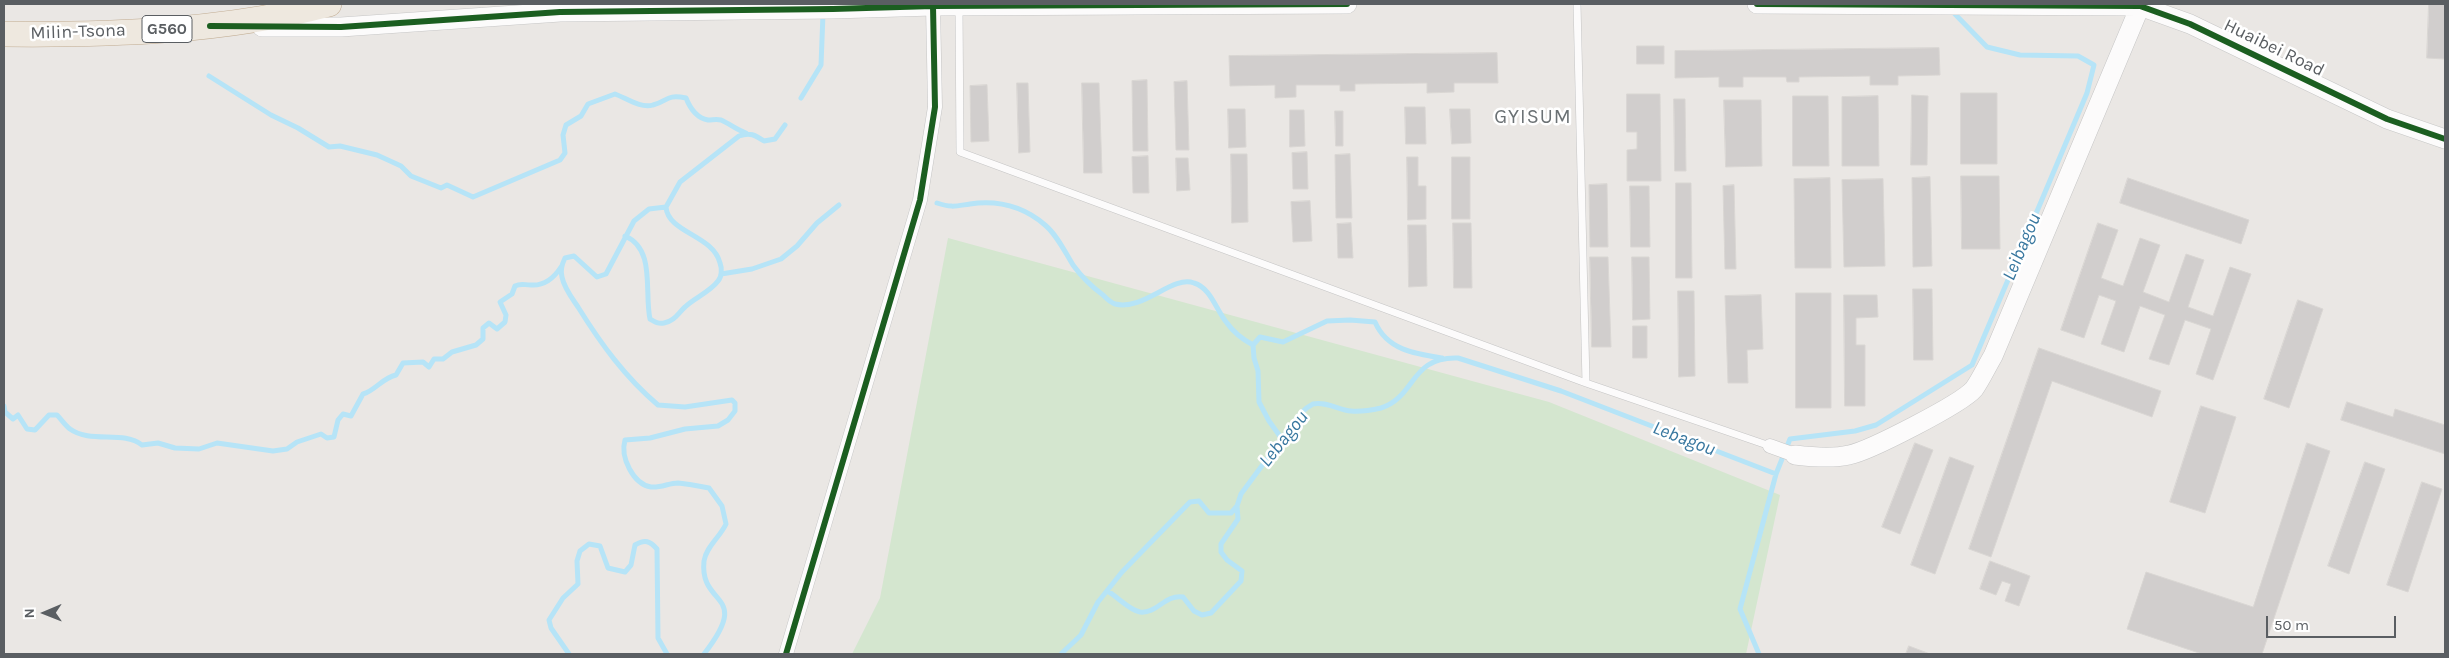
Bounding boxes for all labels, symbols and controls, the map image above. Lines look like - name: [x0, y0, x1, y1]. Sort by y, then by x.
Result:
- street label: Huaibei Road: [2220, 14, 2328, 82]
- road number: G560: [142, 15, 192, 42]
- street label: Milin-Tsona: [30, 20, 126, 44]
- district label: GYISUM: [1493, 105, 1573, 129]
- water label: Leibagou: [1998, 210, 2046, 284]
- water label: Lebagou: [1254, 406, 1314, 472]
- water label: Lebagou: [1649, 417, 1719, 461]
- north arrow: [20, 588, 70, 638]
- scale bar: [2269, 606, 2399, 638]
- text: N: [21, 608, 38, 618]
- text: 50 m: [2274, 616, 2309, 634]

